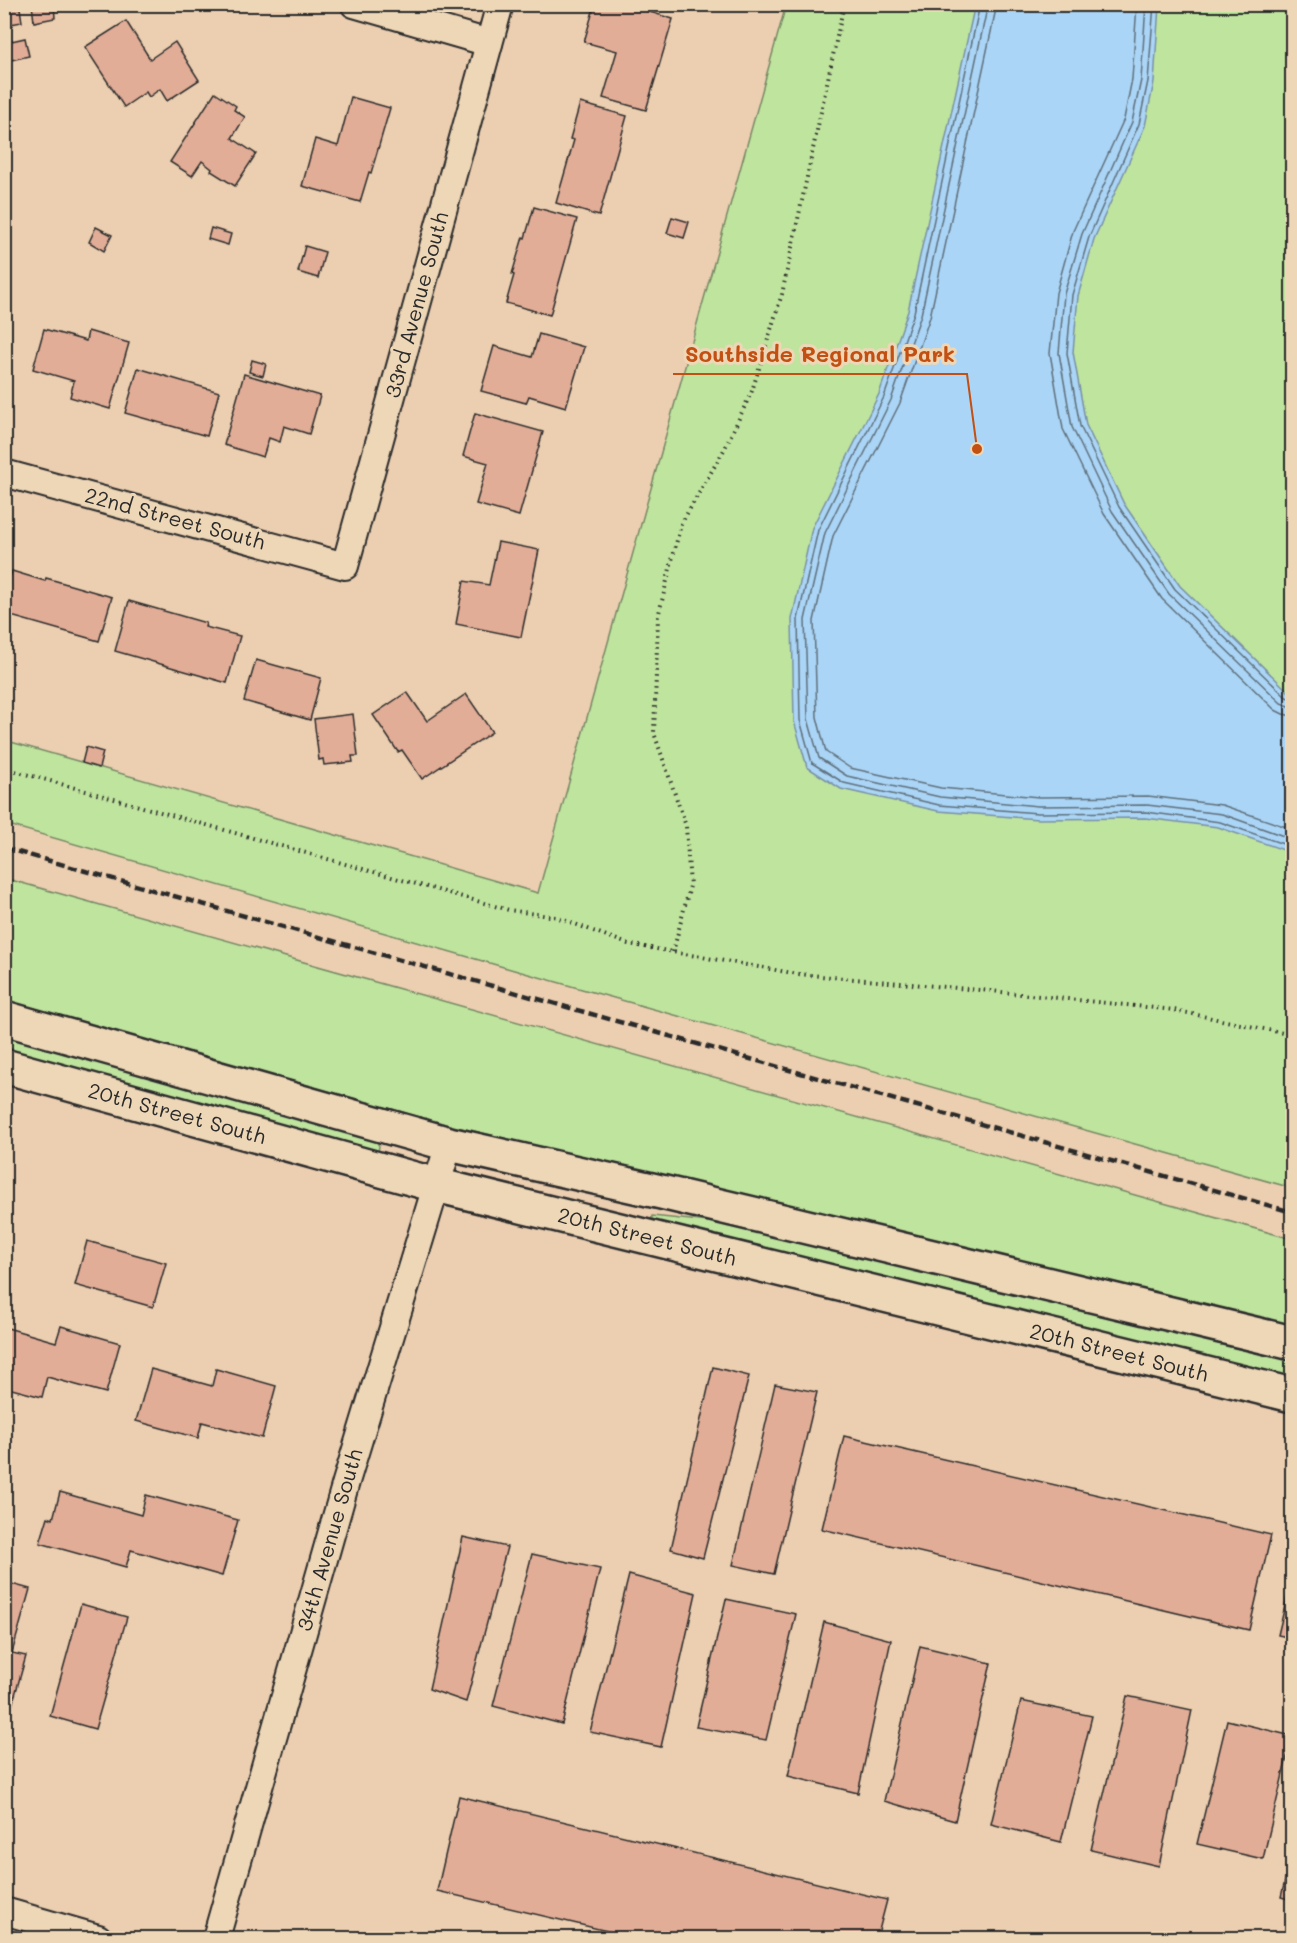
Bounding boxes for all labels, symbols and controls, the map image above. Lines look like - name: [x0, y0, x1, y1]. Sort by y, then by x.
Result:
- street label: 33rd Avenue South: [378, 209, 453, 401]
- callout: Southside Regional Park: [673, 334, 967, 374]
- text: Southside Regional Park: [685, 339, 955, 368]
- street label: 22nd Street South: [82, 481, 268, 555]
- street label: 20th Street South: [86, 1076, 269, 1149]
- street label: 20th Street South: [555, 1200, 739, 1271]
- street label: 20th Street South: [1027, 1316, 1211, 1387]
- street label: 34th Avenue South: [290, 1445, 368, 1634]

